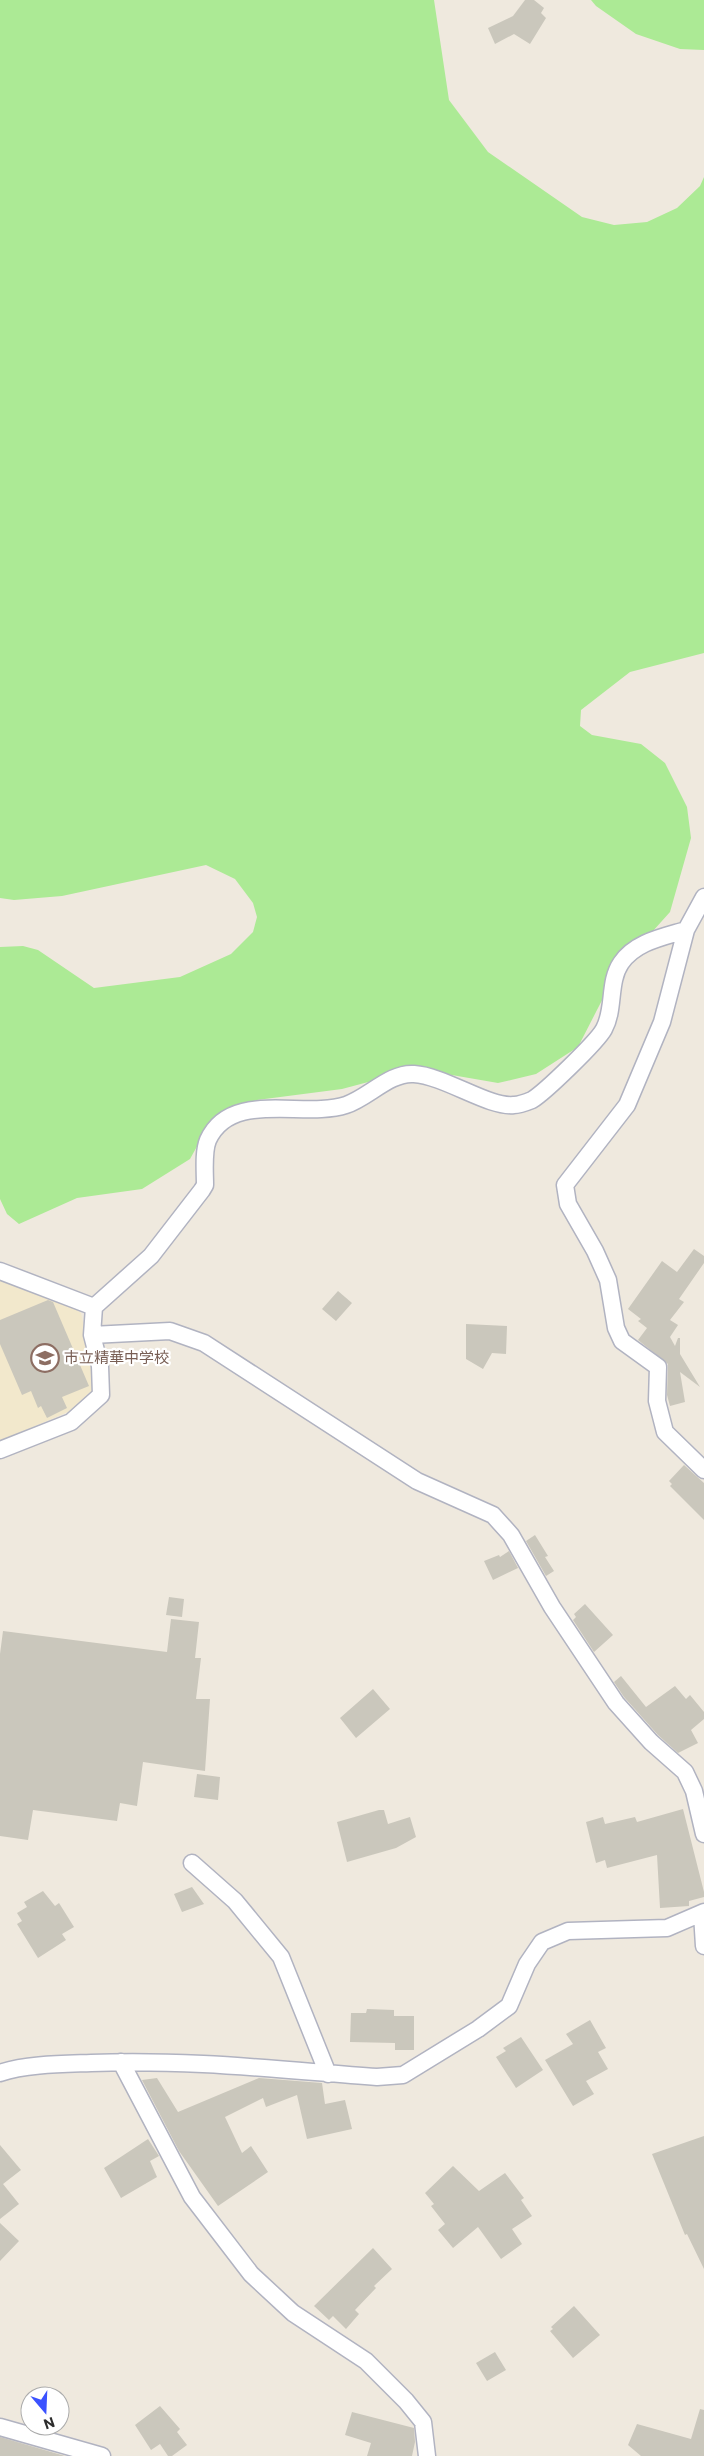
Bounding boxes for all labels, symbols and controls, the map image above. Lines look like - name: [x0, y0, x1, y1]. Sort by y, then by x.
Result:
- school or university icon: 市立精華中学校: [30, 1343, 60, 1373]
- place label: 市立精華中学校: [64, 1348, 169, 1366]
- north arrow: [20, 2386, 70, 2436]
- text: N: [42, 2414, 57, 2434]

